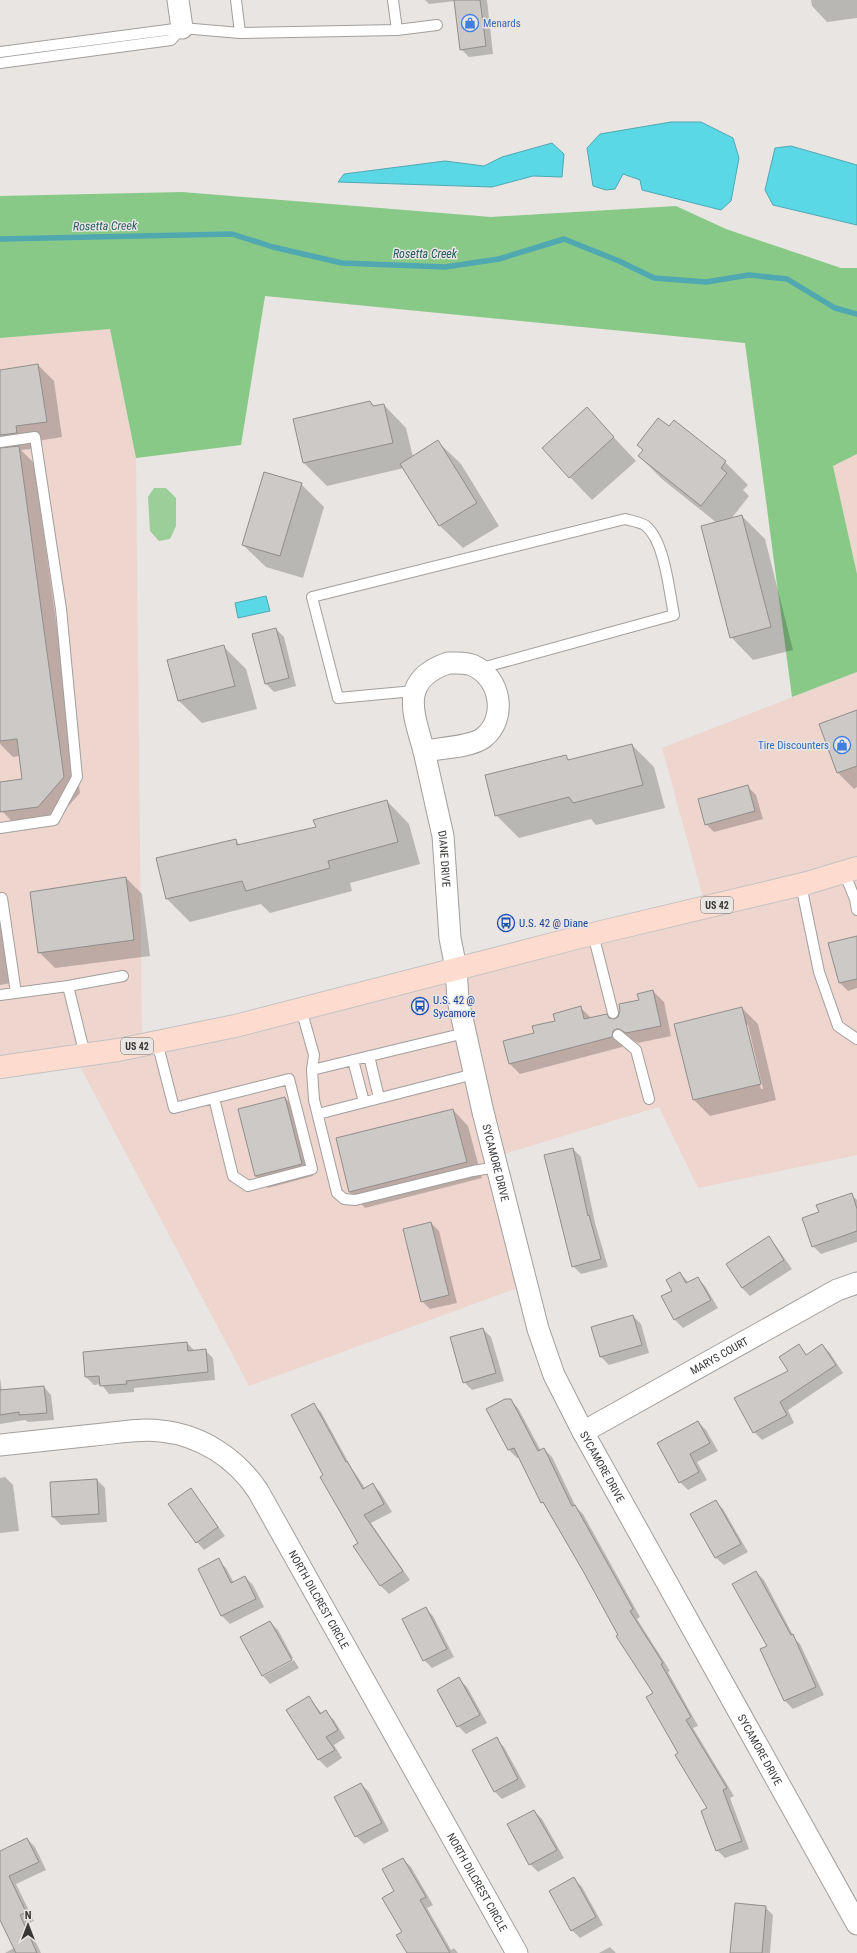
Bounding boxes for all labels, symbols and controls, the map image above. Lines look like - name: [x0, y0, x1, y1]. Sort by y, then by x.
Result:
- shop icon: Menards: [460, 13, 480, 33]
- place label: Menards: [483, 17, 521, 30]
- water label: Rosetta Creek: [73, 218, 138, 234]
- water label: Rosetta Creek: [393, 247, 458, 261]
- shop icon: Tire Discounters: [832, 735, 852, 755]
- place label: Tire Discounters: [758, 739, 829, 752]
- street label: DIANE DRIVE: [435, 829, 453, 888]
- road number: US 42: [701, 897, 733, 913]
- bus stop icon: U.S. 42 @ Diane: [496, 913, 516, 933]
- place label: U.S. 42 @ Diane: [519, 917, 588, 930]
- place label: U.S. 42 @ Sycamore: [433, 994, 476, 1020]
- bus stop icon: U.S. 42 @ Sycamore: [410, 996, 430, 1016]
- road number: US 42: [121, 1038, 153, 1054]
- street label: SYCAMORE DRIVE: [479, 1123, 512, 1203]
- street label: MARYS COURT: [688, 1335, 751, 1378]
- street label: SYCAMORE DRIVE: [577, 1429, 627, 1505]
- street label: NORTH DILCREST CIRCLE: [286, 1548, 351, 1652]
- street label: SYCAMORE DRIVE: [735, 1712, 785, 1788]
- street label: NORTH DILCREST CIRCLE: [444, 1831, 510, 1934]
- north arrow: [8, 1905, 48, 1945]
- text: N: [25, 1909, 32, 1922]

